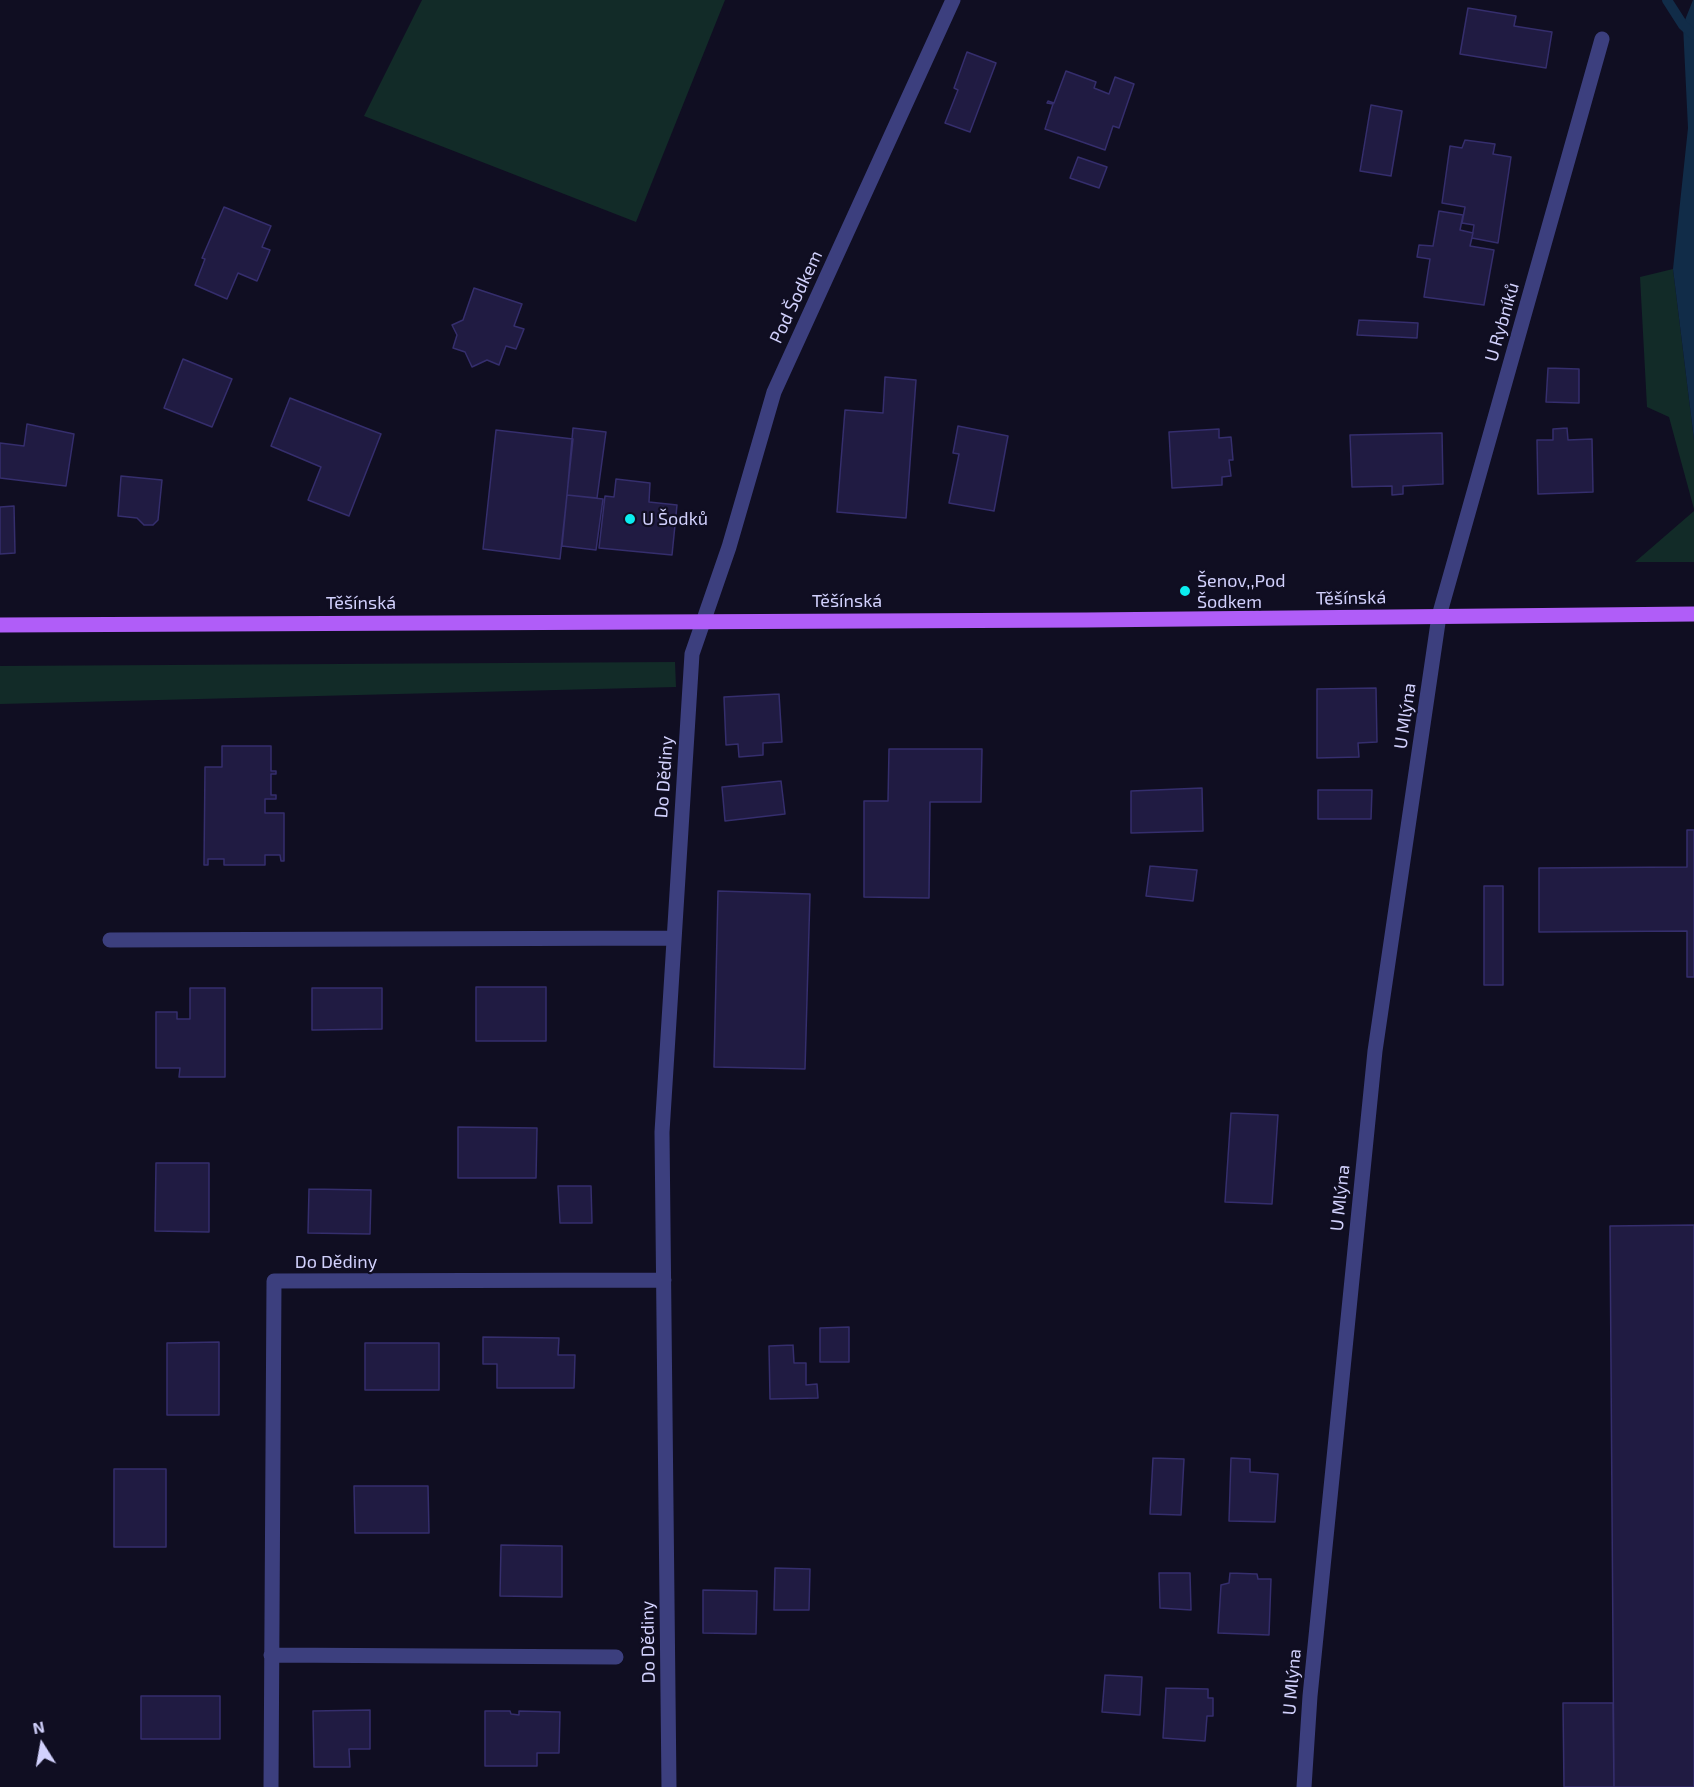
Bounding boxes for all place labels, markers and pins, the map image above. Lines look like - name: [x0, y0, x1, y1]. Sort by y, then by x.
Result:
- place label: U Šodků: [642, 508, 708, 530]
- marker: U Šodků: [623, 512, 637, 526]
- place label: Šenov,,Pod Šodkem: [1197, 570, 1286, 612]
- marker: Šenov,,Pod Šodkem: [1178, 584, 1192, 598]

